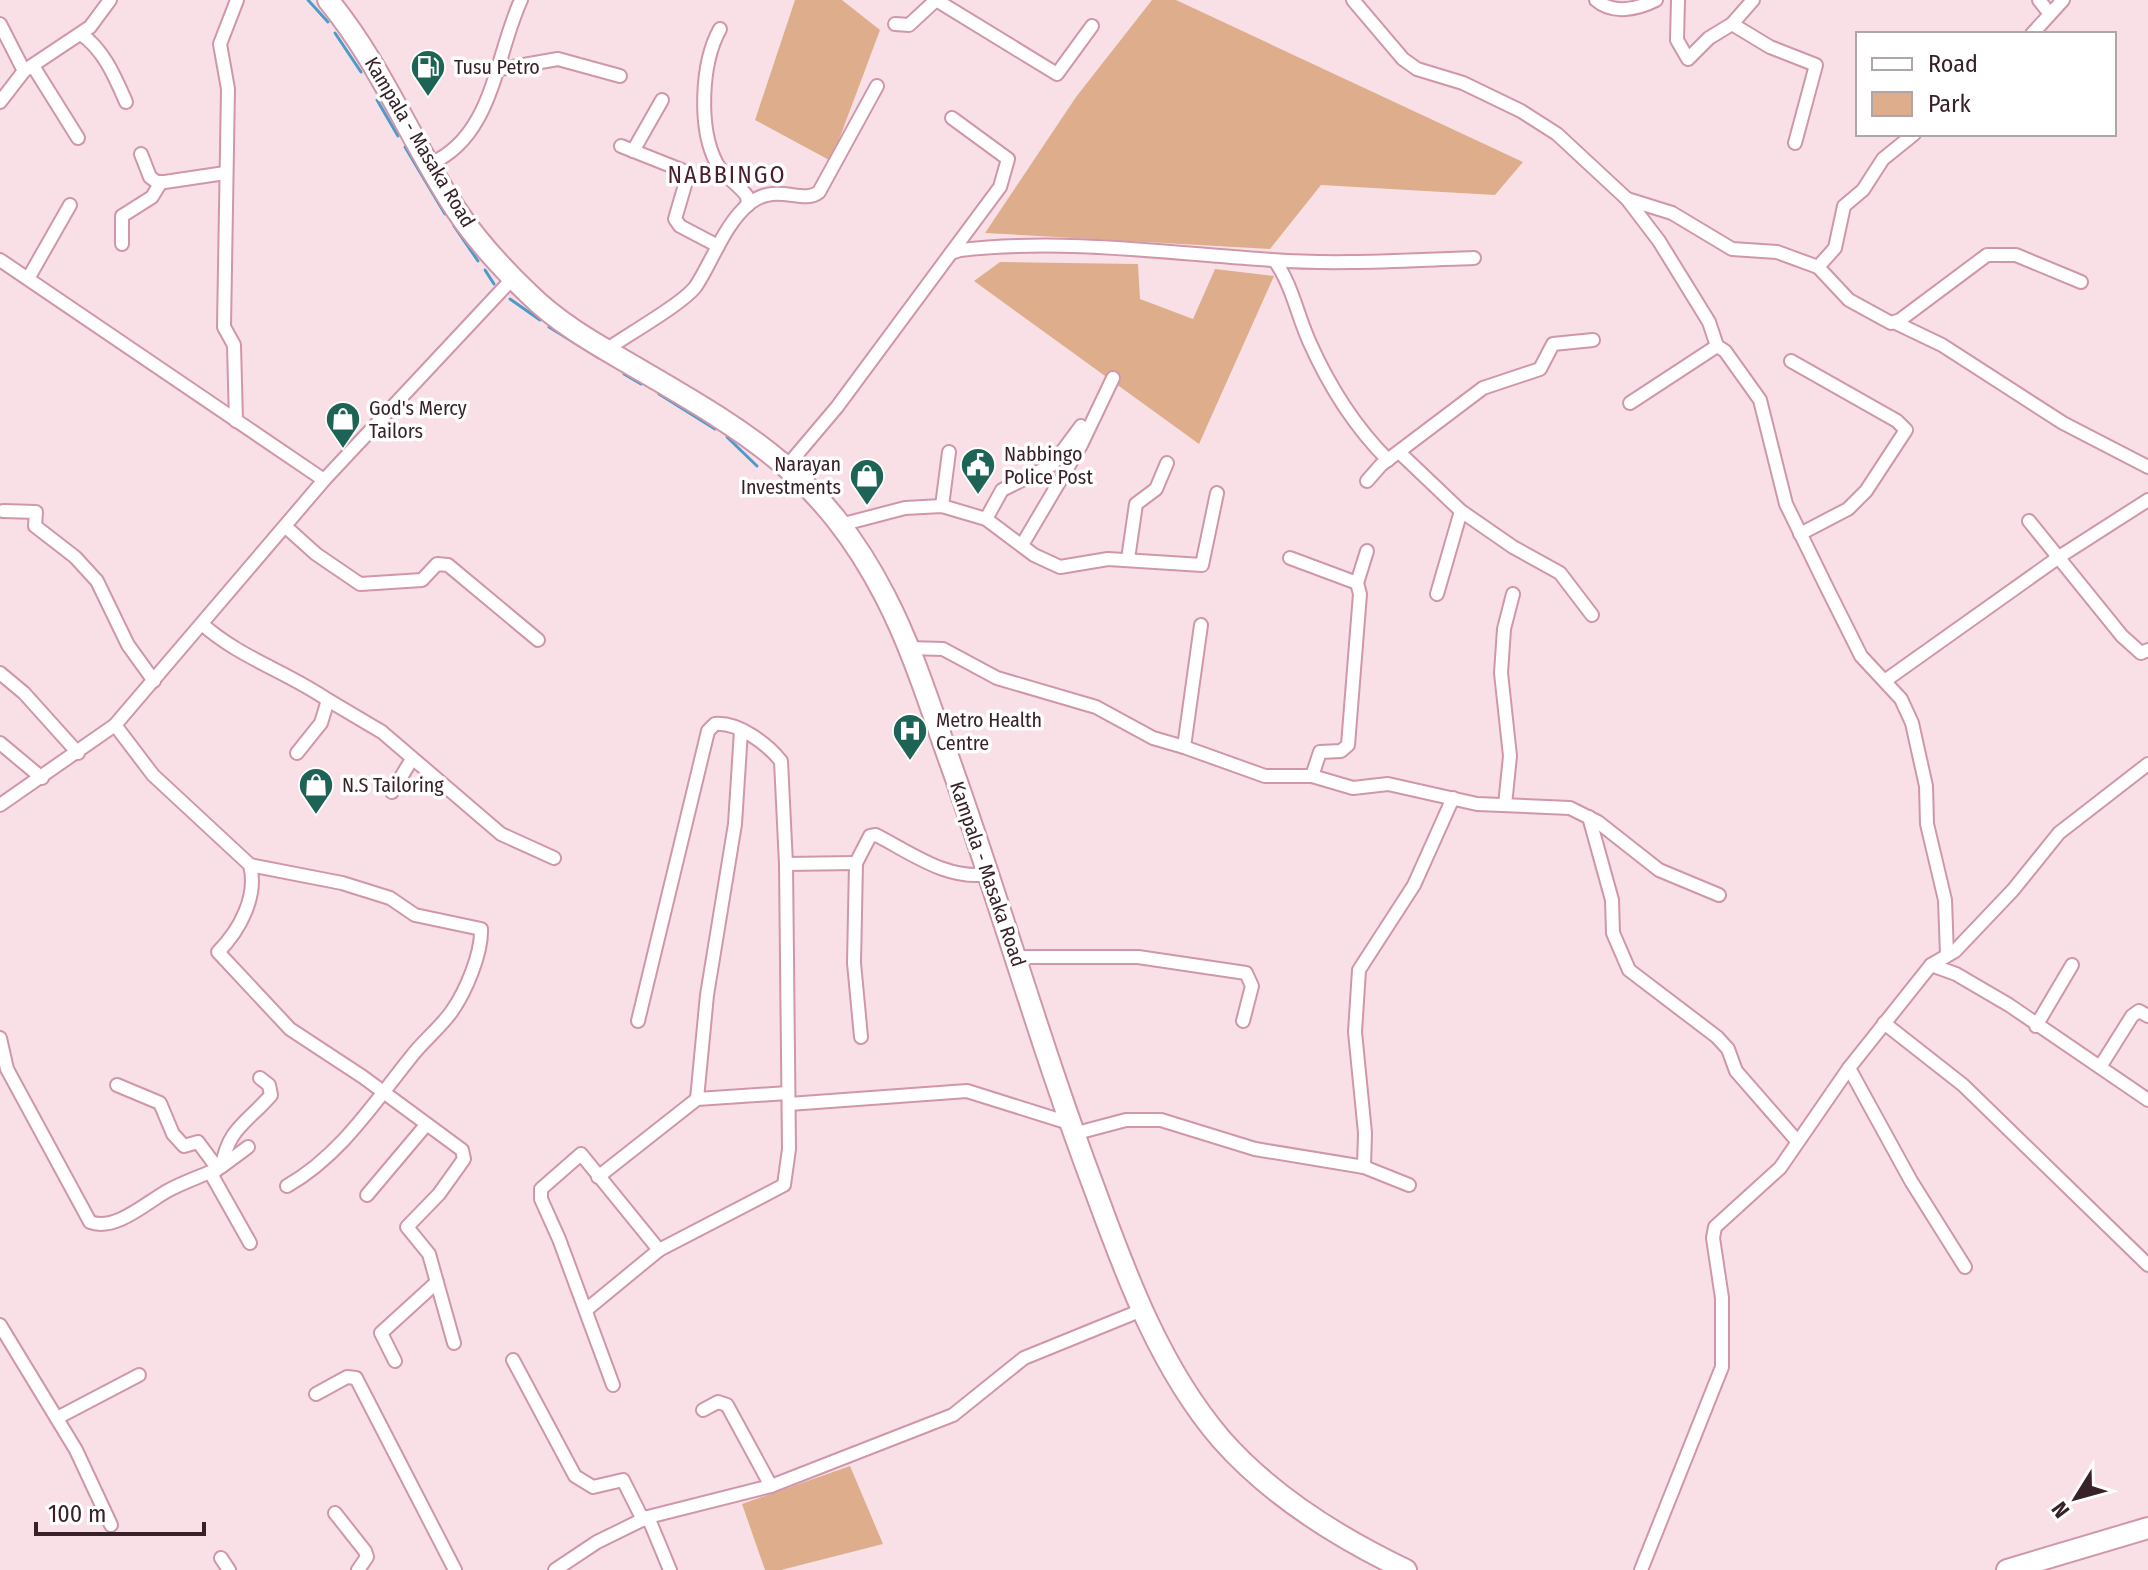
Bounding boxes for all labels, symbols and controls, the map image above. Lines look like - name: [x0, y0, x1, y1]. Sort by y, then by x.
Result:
- legend: [1856, 32, 2116, 136]
- fuel station icon: Tusu Petro: [409, 48, 447, 98]
- text: Road: [1928, 50, 1978, 78]
- street label: Kampala - Masaka Road: [360, 52, 480, 232]
- place label: Tusu Petro: [454, 55, 540, 79]
- text: Park: [1928, 90, 1971, 118]
- district label: NABBINGO: [667, 161, 787, 189]
- place label: God's Mercy Tailors: [369, 396, 467, 443]
- shop icon: God's Mercy Tailors: [324, 400, 362, 450]
- place label: Nabbingo Police Post: [1004, 442, 1093, 489]
- public building icon: Nabbingo Police Post: [959, 446, 997, 496]
- place label: Narayan Investments: [741, 452, 841, 499]
- shop icon: Narayan Investments: [848, 457, 886, 507]
- place label: Metro Health Centre: [936, 708, 1042, 755]
- hospital icon: Metro Health Centre: [891, 712, 929, 762]
- shop icon: N.S Tailoring: [297, 766, 335, 816]
- place label: N.S Tailoring: [342, 773, 444, 797]
- street label: Kampala - Masaka Road: [945, 778, 1031, 970]
- north arrow: [2036, 1458, 2116, 1538]
- scale bar: [36, 1486, 204, 1536]
- text: N: [2046, 1496, 2075, 1523]
- text: 100 m: [48, 1500, 106, 1528]

